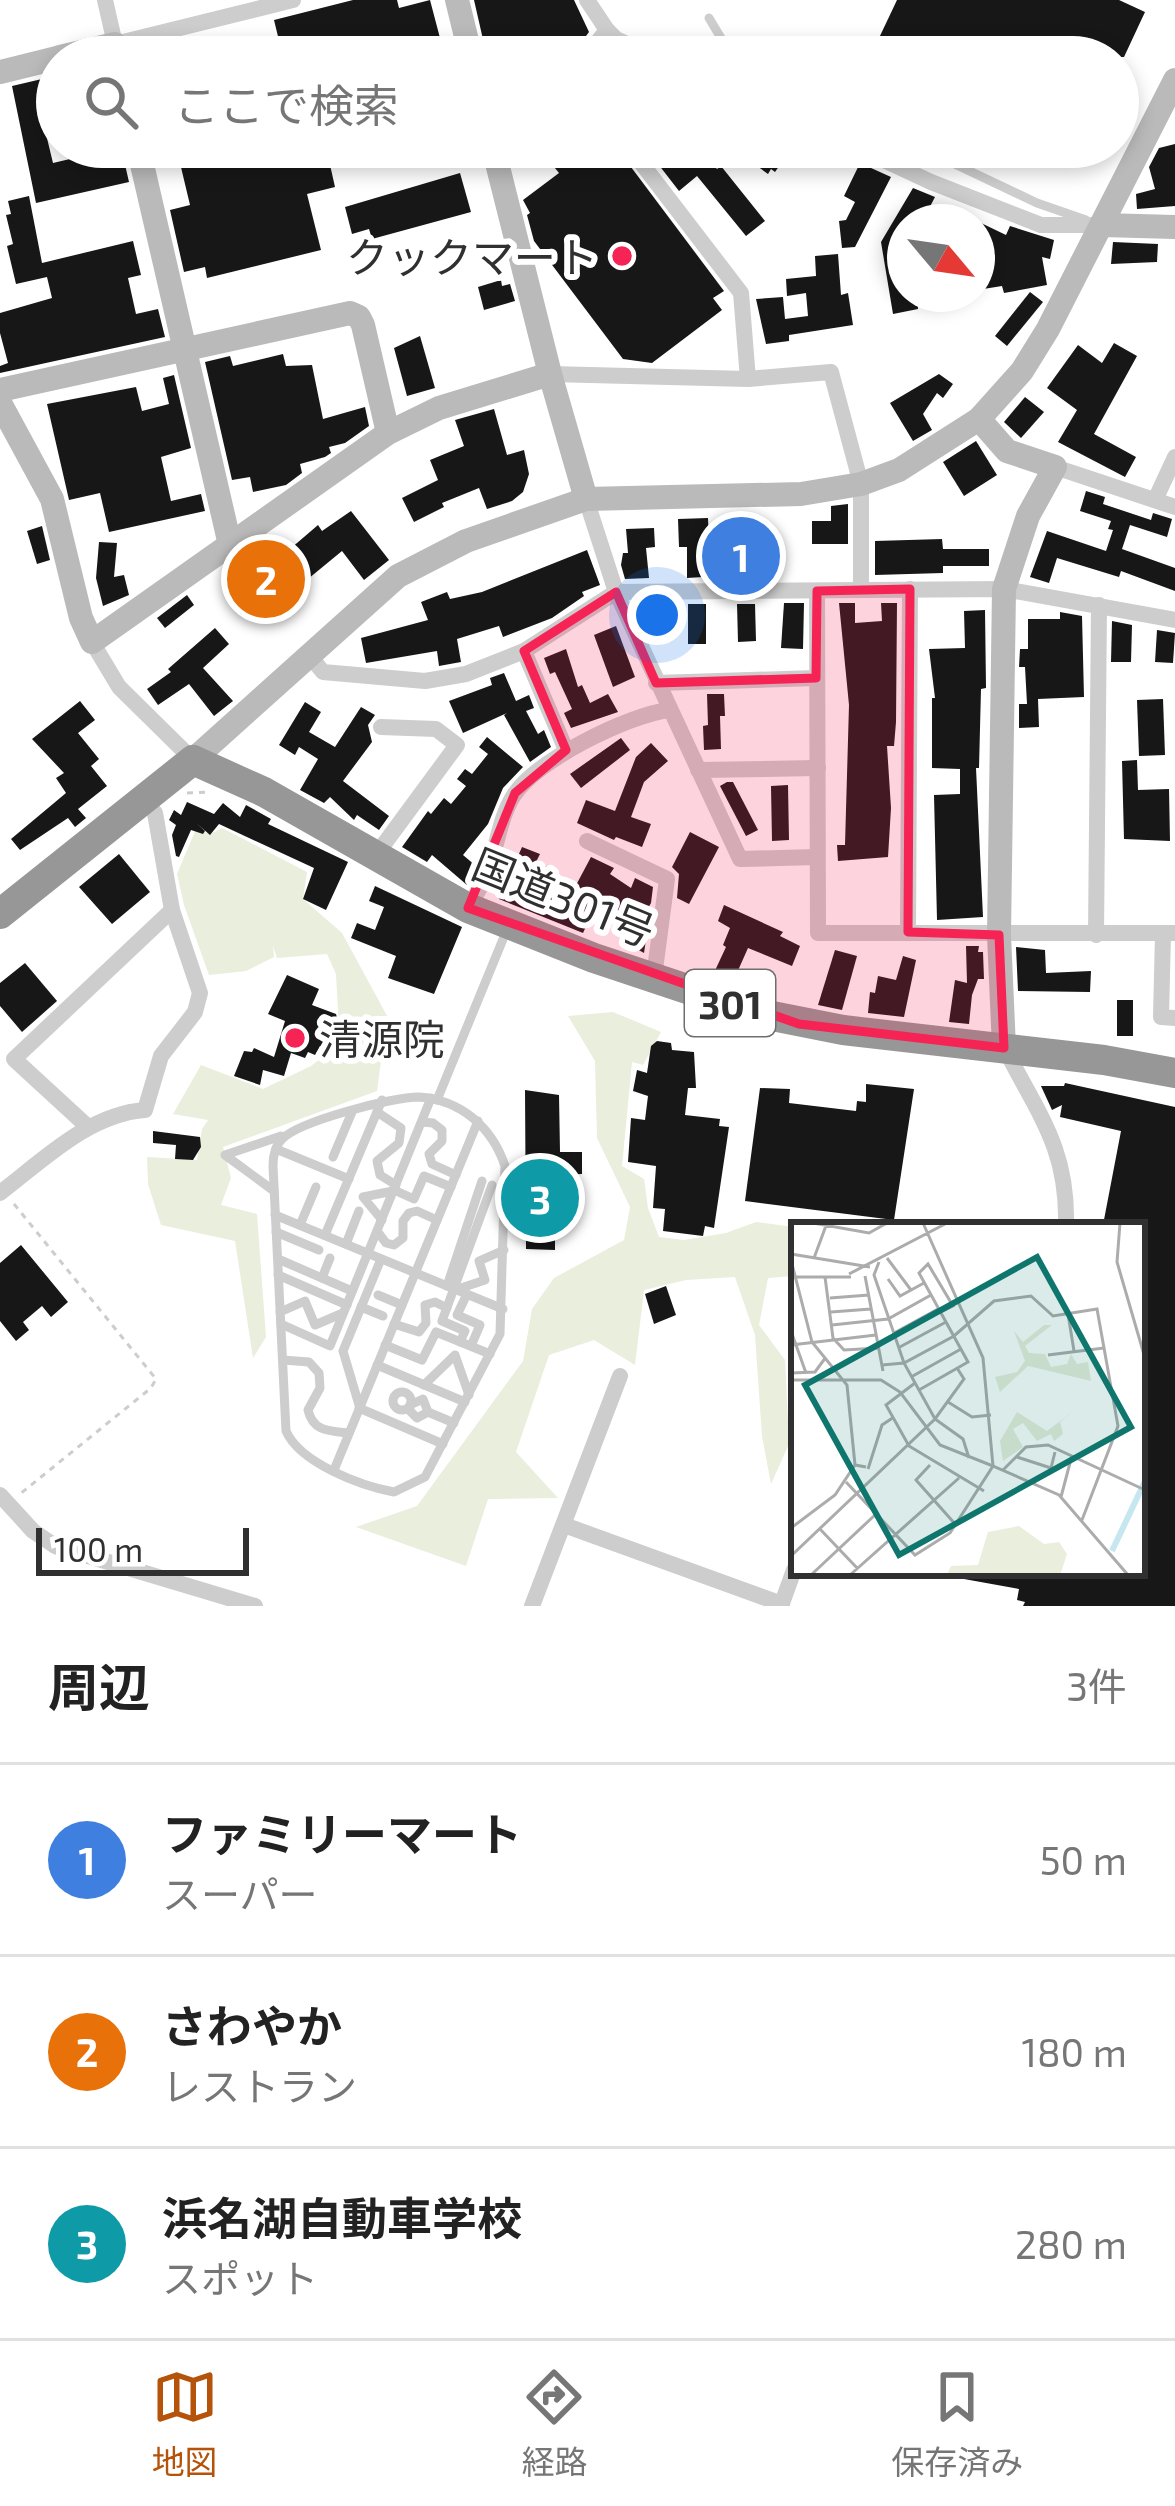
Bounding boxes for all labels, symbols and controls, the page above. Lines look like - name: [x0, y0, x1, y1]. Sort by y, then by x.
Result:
- search box: [36, 36, 1139, 168]
- icon: search: [78, 69, 144, 135]
- text: ここで検索: [174, 77, 399, 131]
- north arrow: [887, 204, 995, 312]
- place label: クックマート: [346, 231, 598, 281]
- marker: クックマート: [609, 243, 635, 269]
- pin: 1: [702, 511, 780, 601]
- pin: 2: [227, 534, 305, 624]
- your location: [627, 585, 687, 645]
- street label: 国道301号: [466, 837, 662, 955]
- road number: 301: [685, 970, 775, 1036]
- place label: 清源院: [319, 1013, 445, 1063]
- marker: 清源院: [282, 1025, 308, 1051]
- pin: 3: [501, 1153, 579, 1243]
- inset map: [791, 1222, 1145, 1576]
- scale bar: [36, 1522, 249, 1575]
- text: 100 m: [54, 1529, 143, 1569]
- text: 周辺: [48, 1655, 150, 1716]
- text: 3件: [1066, 1662, 1127, 1709]
- text: ファミリーマート: [162, 1806, 522, 1860]
- text: 1: [79, 1836, 95, 1883]
- text: 50 m: [1040, 1836, 1127, 1883]
- text: スーパー: [162, 1870, 318, 1917]
- text: さわやか: [162, 1998, 342, 2052]
- text: 2: [76, 2028, 98, 2075]
- text: 180 m: [1021, 2028, 1127, 2075]
- text: レストラン: [162, 2062, 357, 2109]
- text: 浜名湖自動車学校: [162, 2190, 522, 2244]
- text: 3: [76, 2220, 98, 2267]
- text: 280 m: [1015, 2220, 1127, 2267]
- text: スポット: [162, 2254, 318, 2301]
- tab: 地図: [152, 2364, 218, 2484]
- tab: 経路: [521, 2364, 587, 2484]
- tab: 保存済み: [891, 2364, 1023, 2484]

